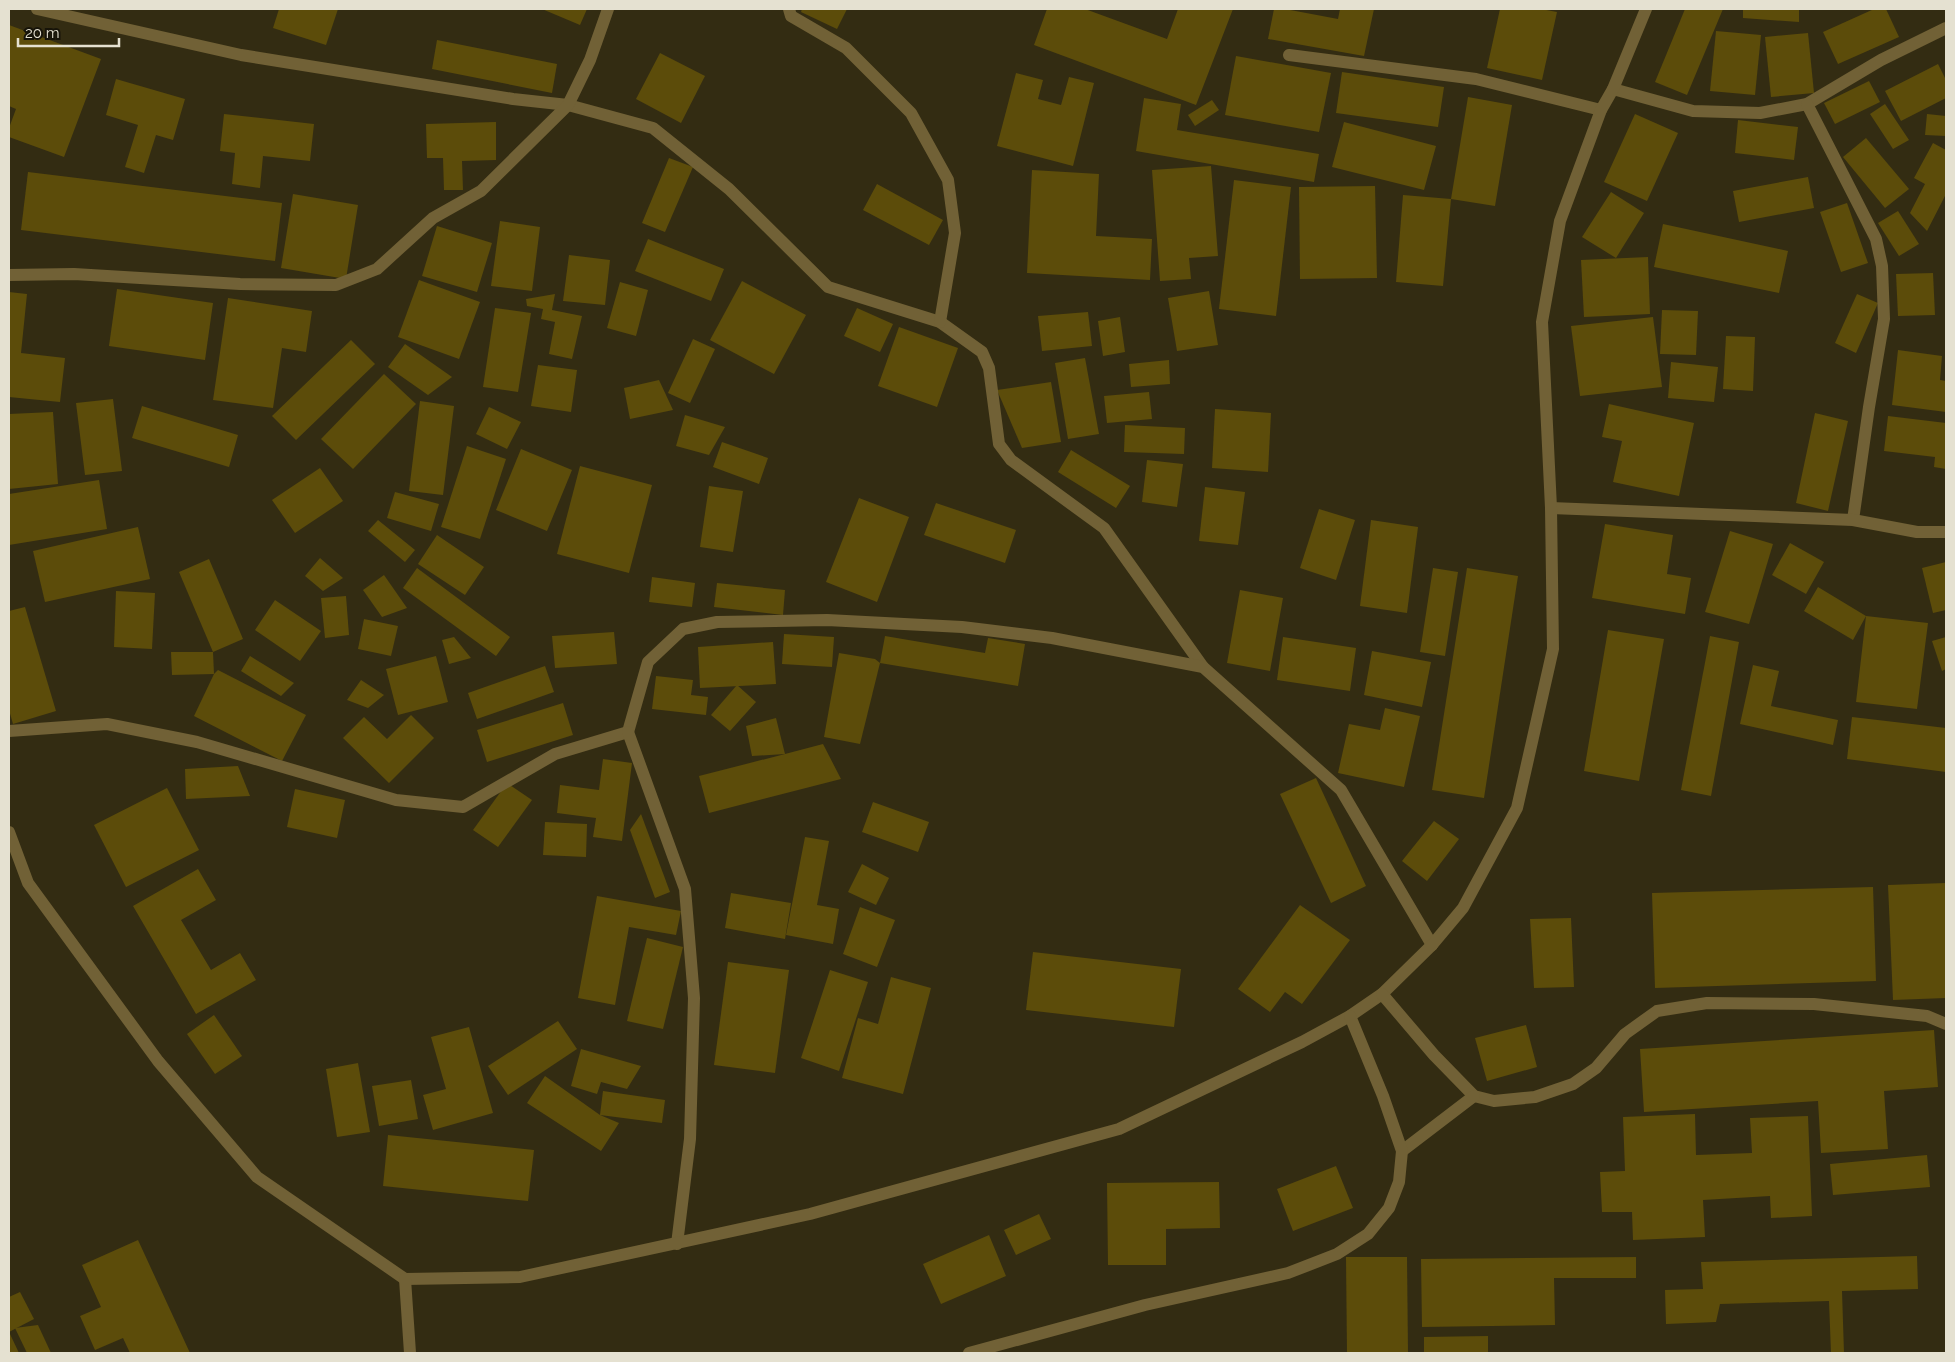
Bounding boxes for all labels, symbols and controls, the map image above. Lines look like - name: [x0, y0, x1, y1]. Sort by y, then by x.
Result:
- scale bar: [18, 15, 119, 47]
- text: 20 m: [25, 24, 60, 42]

